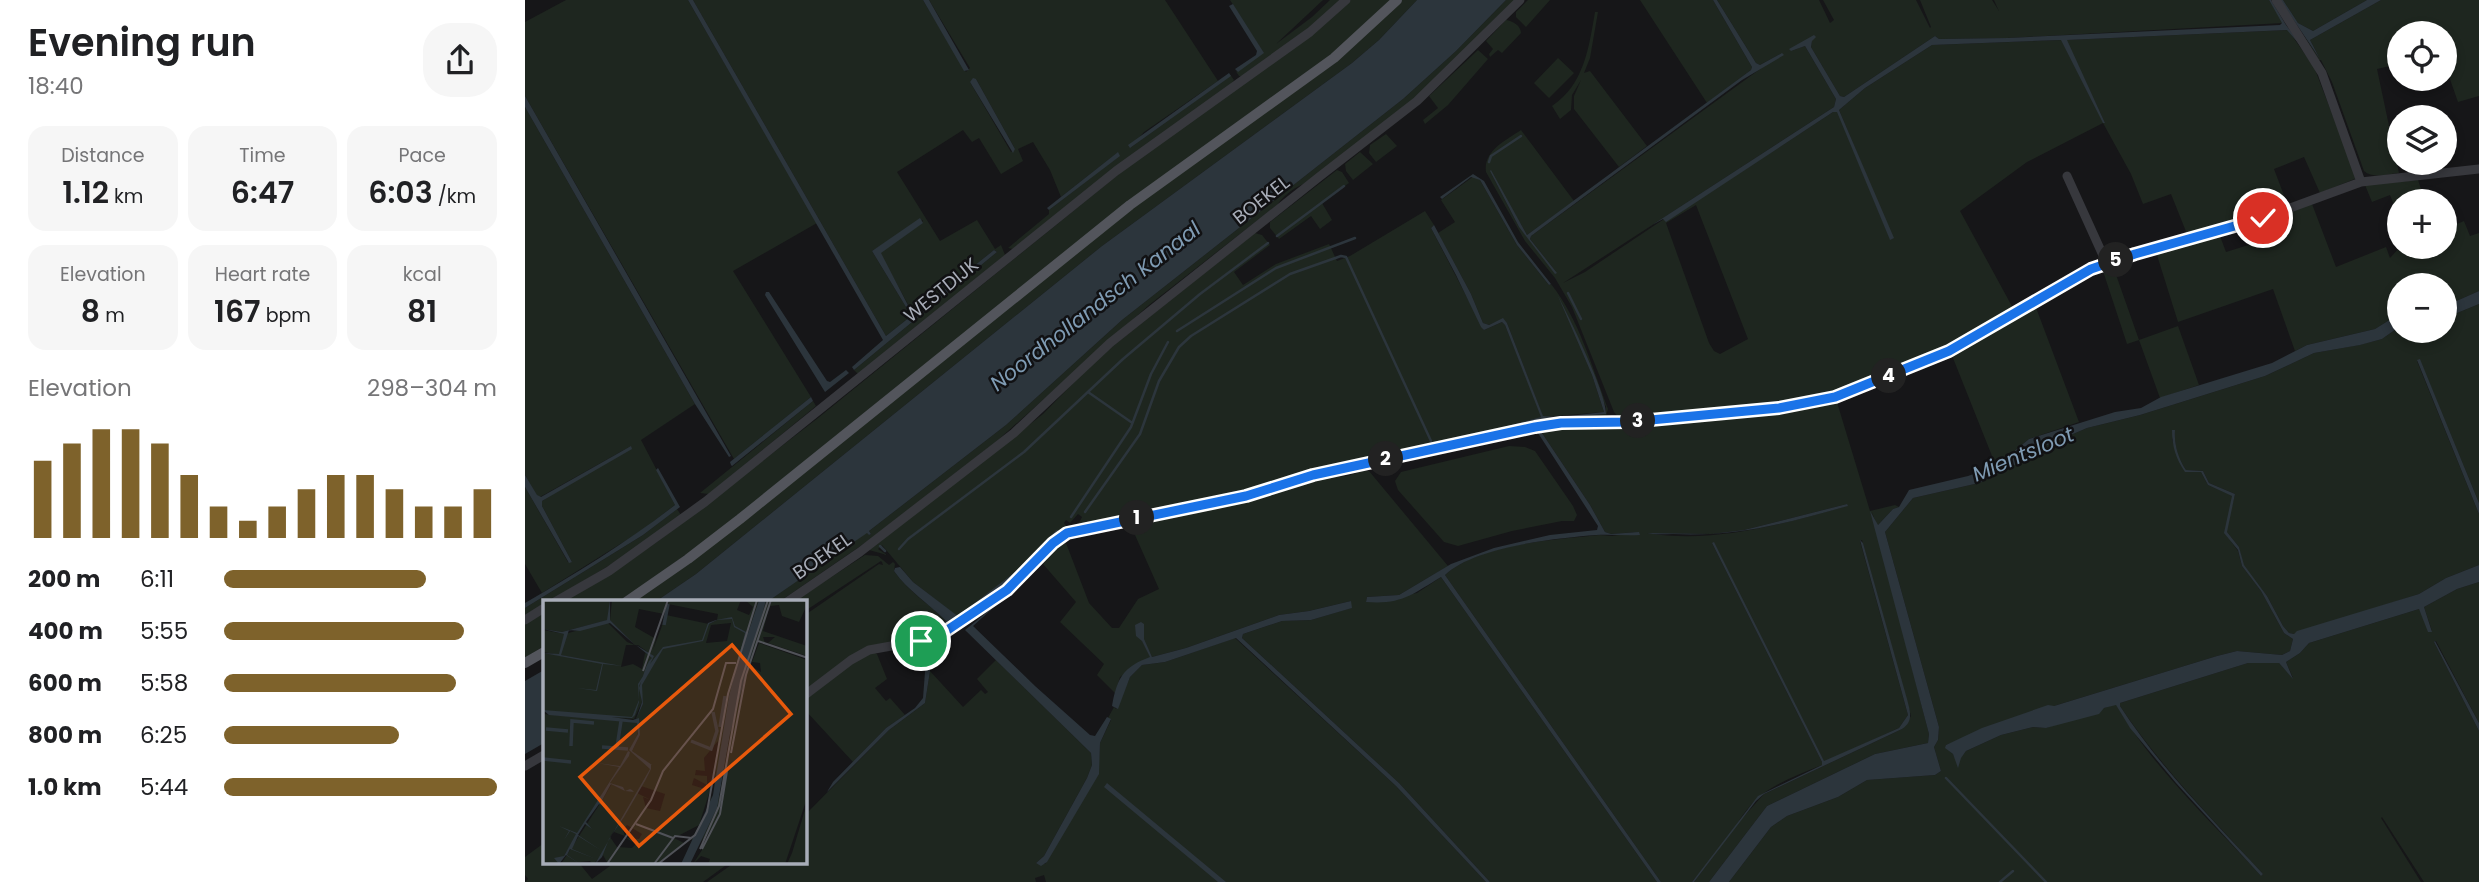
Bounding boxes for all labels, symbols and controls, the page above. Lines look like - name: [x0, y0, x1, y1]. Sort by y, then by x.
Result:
- text: Evening run: [28, 16, 256, 69]
- map controls: [2387, 21, 2457, 343]
- button: locate: [2387, 21, 2457, 91]
- button: share: [423, 23, 497, 97]
- text: 18:40: [28, 70, 84, 102]
- button: layers: [2387, 105, 2457, 175]
- text: Distance: [61, 142, 144, 169]
- text: Time: [239, 142, 286, 169]
- text: Pace: [399, 142, 446, 169]
- street label: BOEKEL: [1227, 169, 1295, 231]
- text: 1.12: [62, 171, 109, 214]
- text: 6:47: [231, 171, 294, 214]
- text: 6:03: [368, 171, 433, 214]
- text: km: [109, 183, 143, 210]
- text: /km: [433, 183, 476, 210]
- pin: [2233, 188, 2293, 248]
- button: +: [2387, 189, 2457, 259]
- icon: check: [2244, 199, 2282, 237]
- water label: Noordhollandsch Kanaal: [984, 214, 1207, 397]
- pin: 5: [2099, 243, 2133, 278]
- text: 5: [2109, 246, 2122, 273]
- street label: WESTDIJK: [898, 251, 984, 329]
- text: Elevation: [60, 261, 146, 288]
- text: Heart rate: [215, 261, 310, 288]
- text: kcal: [403, 261, 442, 288]
- button: −: [2387, 273, 2457, 343]
- text: 8: [81, 290, 100, 333]
- text: 167: [214, 290, 261, 333]
- text: 81: [407, 290, 437, 333]
- text: m: [100, 302, 125, 329]
- text: bpm: [261, 302, 311, 329]
- pin: 4: [1871, 358, 1907, 394]
- text: 4: [1882, 362, 1895, 389]
- text: Elevation: [28, 372, 132, 404]
- text: 298–304 m: [367, 372, 497, 404]
- pin: 3: [1621, 404, 1655, 438]
- text: 3: [1632, 407, 1643, 434]
- water label: Mientsloot: [1968, 419, 2079, 488]
- pin: 2: [1369, 442, 1403, 476]
- text: 2: [1380, 445, 1391, 472]
- pin: 1: [1119, 500, 1155, 536]
- text: 1: [1133, 504, 1140, 531]
- street label: BOEKEL: [787, 526, 857, 586]
- text: 200 m: [28, 563, 100, 595]
- text: 6:11: [140, 563, 174, 595]
- inset map: [543, 600, 807, 864]
- pin: [891, 611, 951, 671]
- text: 400 m: [28, 615, 103, 647]
- text: 5:55: [140, 615, 188, 647]
- icon: arrive: [902, 622, 940, 660]
- text: 600 m: [28, 667, 102, 699]
- text: 5:58: [140, 667, 188, 699]
- text: 800 m: [28, 719, 102, 751]
- text: 6:25: [140, 719, 187, 751]
- text: 1.0 km: [28, 771, 102, 803]
- text: 5:44: [140, 771, 188, 803]

